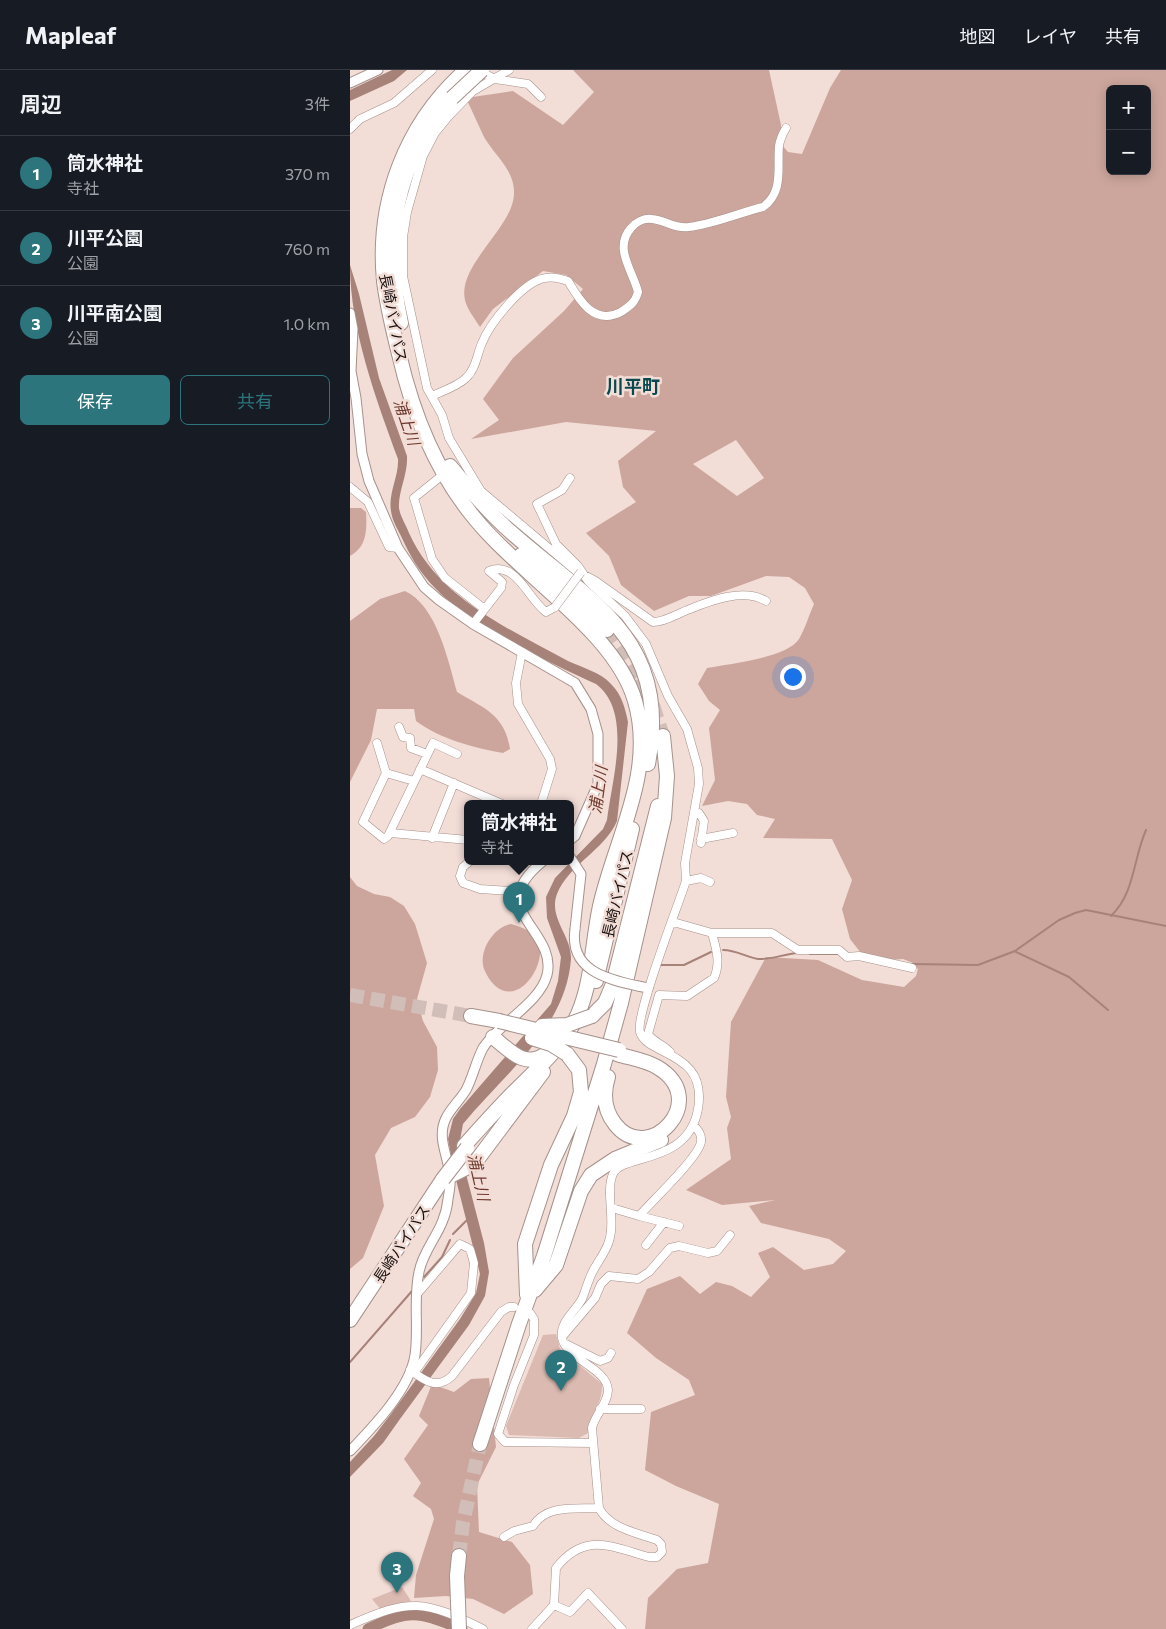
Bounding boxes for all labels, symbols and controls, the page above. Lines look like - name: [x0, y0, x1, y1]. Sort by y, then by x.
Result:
- text: Mapleaf: [25, 20, 116, 49]
- text: 地図: [960, 25, 996, 47]
- text: レイヤ: [1024, 25, 1077, 47]
- text: 共有: [1105, 25, 1141, 47]
- map controls: [1106, 85, 1151, 175]
- button: +: [1106, 85, 1151, 130]
- text: 周辺: [20, 91, 62, 116]
- text: 3件: [305, 94, 330, 113]
- button: −: [1106, 130, 1151, 175]
- text: 筒水神社: [67, 151, 143, 174]
- text: 1: [32, 164, 40, 183]
- text: 370 m: [285, 164, 330, 183]
- text: 寺社: [67, 178, 99, 197]
- text: 川平公園: [67, 226, 143, 249]
- text: 2: [31, 239, 41, 258]
- text: 760 m: [284, 239, 330, 258]
- text: 公園: [67, 253, 99, 272]
- street label: 長崎バイパス: [377, 272, 411, 364]
- text: 川平南公園: [67, 301, 162, 324]
- text: 3: [31, 314, 41, 333]
- text: 1.0 km: [284, 314, 330, 333]
- text: 公園: [67, 328, 99, 347]
- button: 保存: [20, 375, 170, 425]
- button: 共有: [180, 375, 330, 425]
- district label: 川平町: [606, 375, 660, 397]
- water label: 浦上川: [391, 396, 425, 450]
- your location: [780, 664, 806, 690]
- water label: 浦上川: [585, 763, 611, 815]
- popup: [464, 800, 574, 865]
- text: 筒水神社: [481, 810, 557, 833]
- text: 寺社: [481, 837, 513, 856]
- street label: 長崎バイパス: [598, 848, 636, 940]
- pin: 1: [503, 882, 535, 923]
- water label: 浦上川: [465, 1151, 495, 1204]
- street label: 長崎バイパス: [369, 1201, 433, 1286]
- pin: 2: [545, 1350, 577, 1391]
- pin: 3: [381, 1552, 413, 1593]

